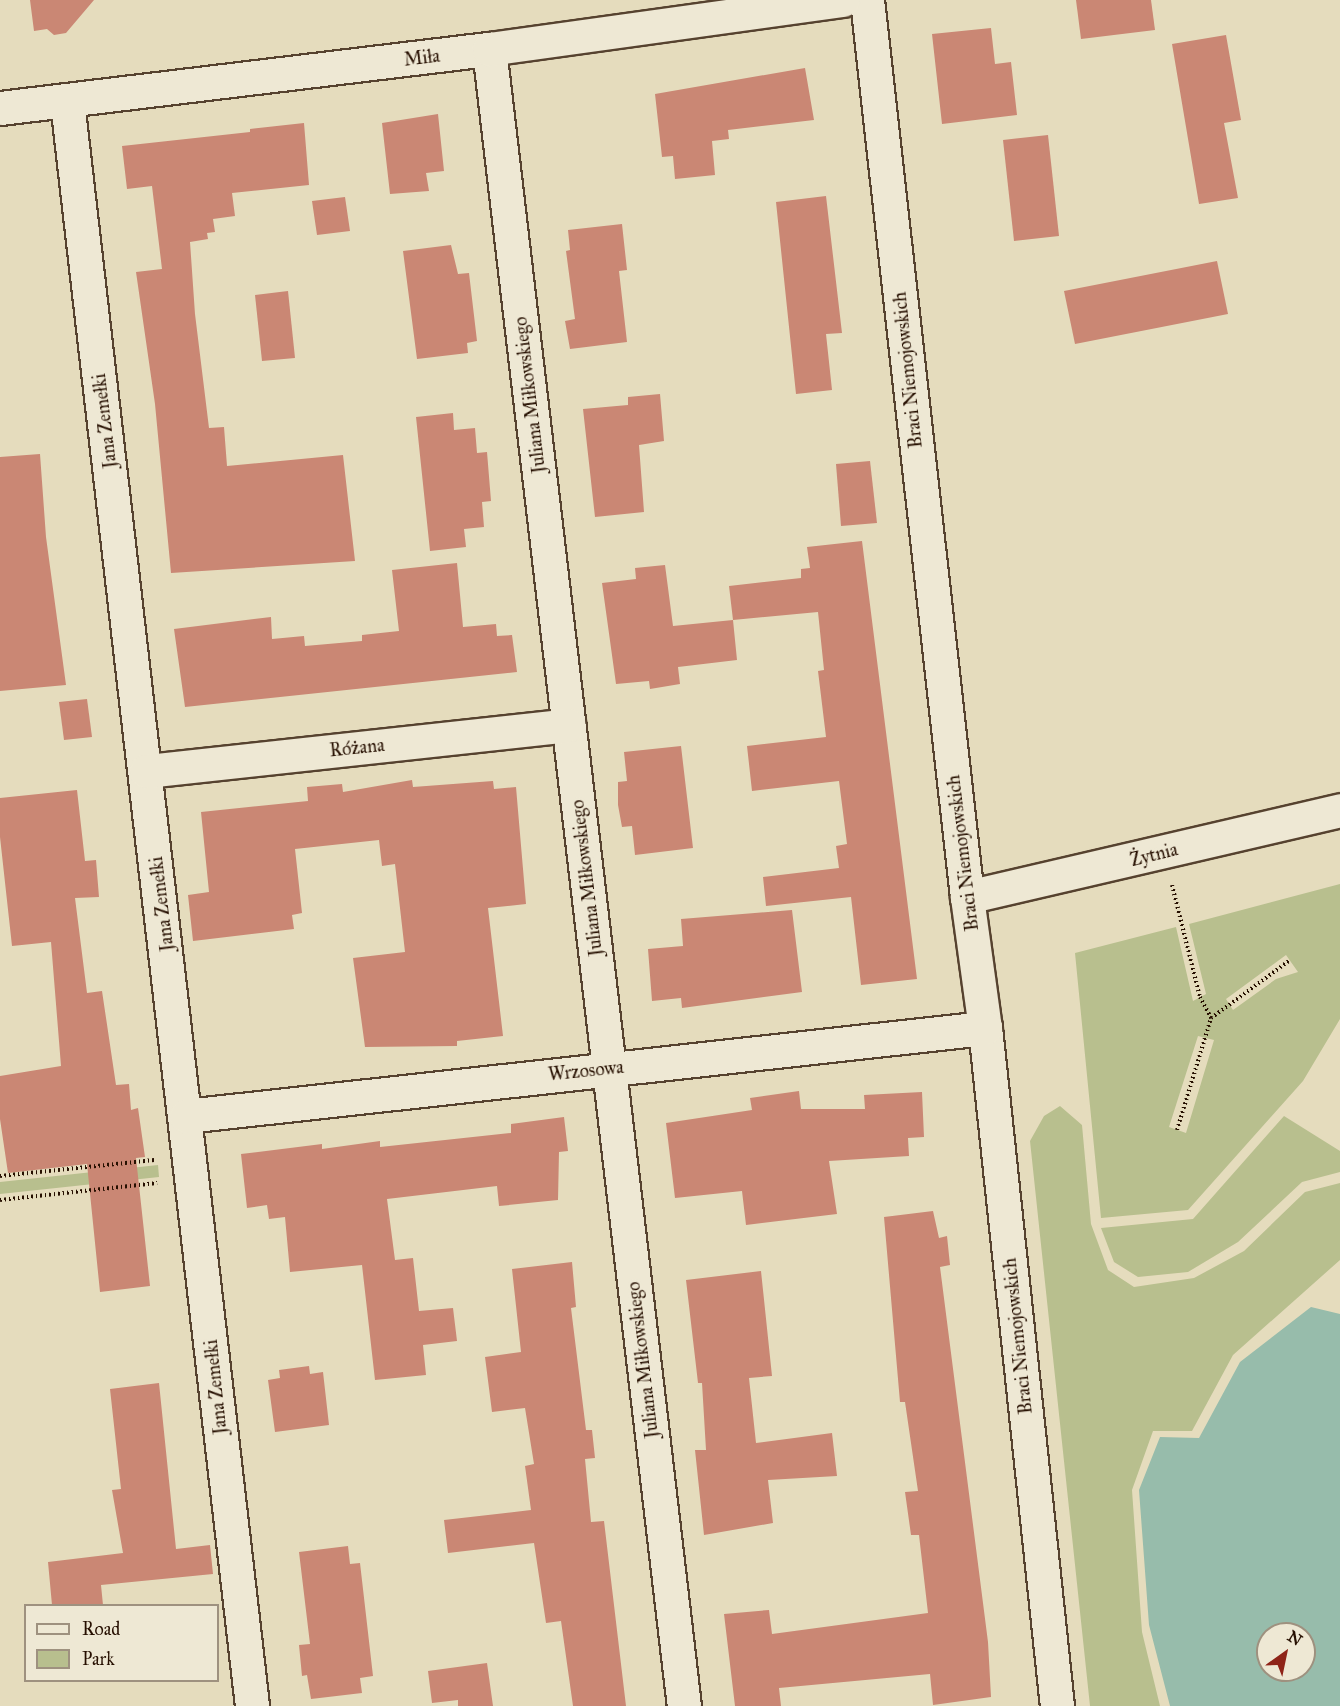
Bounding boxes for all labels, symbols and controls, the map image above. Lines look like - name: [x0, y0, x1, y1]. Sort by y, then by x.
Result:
- street label: Miła: [403, 45, 441, 71]
- street label: Braci Niemojowskich: [889, 291, 927, 449]
- street label: Juliana Miłkowskiego: [510, 316, 550, 474]
- street label: Jana Zemełki: [88, 372, 122, 470]
- street label: Różana: [329, 734, 385, 762]
- street label: Braci Niemojowskich: [943, 774, 983, 932]
- street label: Juliana Miłkowskiego: [567, 799, 607, 957]
- street label: Żytnia: [1128, 839, 1180, 871]
- street label: Jana Zemełki: [145, 855, 179, 953]
- street label: Wrzosowa: [547, 1056, 625, 1086]
- street label: Braci Niemojowskich: [999, 1257, 1037, 1415]
- street label: Juliana Miłkowskiego: [623, 1281, 663, 1439]
- street label: Jana Zemełki: [200, 1339, 232, 1435]
- legend: [24, 1604, 219, 1682]
- text: Road: [82, 1618, 120, 1640]
- north arrow: [1256, 1622, 1316, 1682]
- text: N: [1284, 1626, 1306, 1650]
- text: Park: [82, 1648, 115, 1670]

